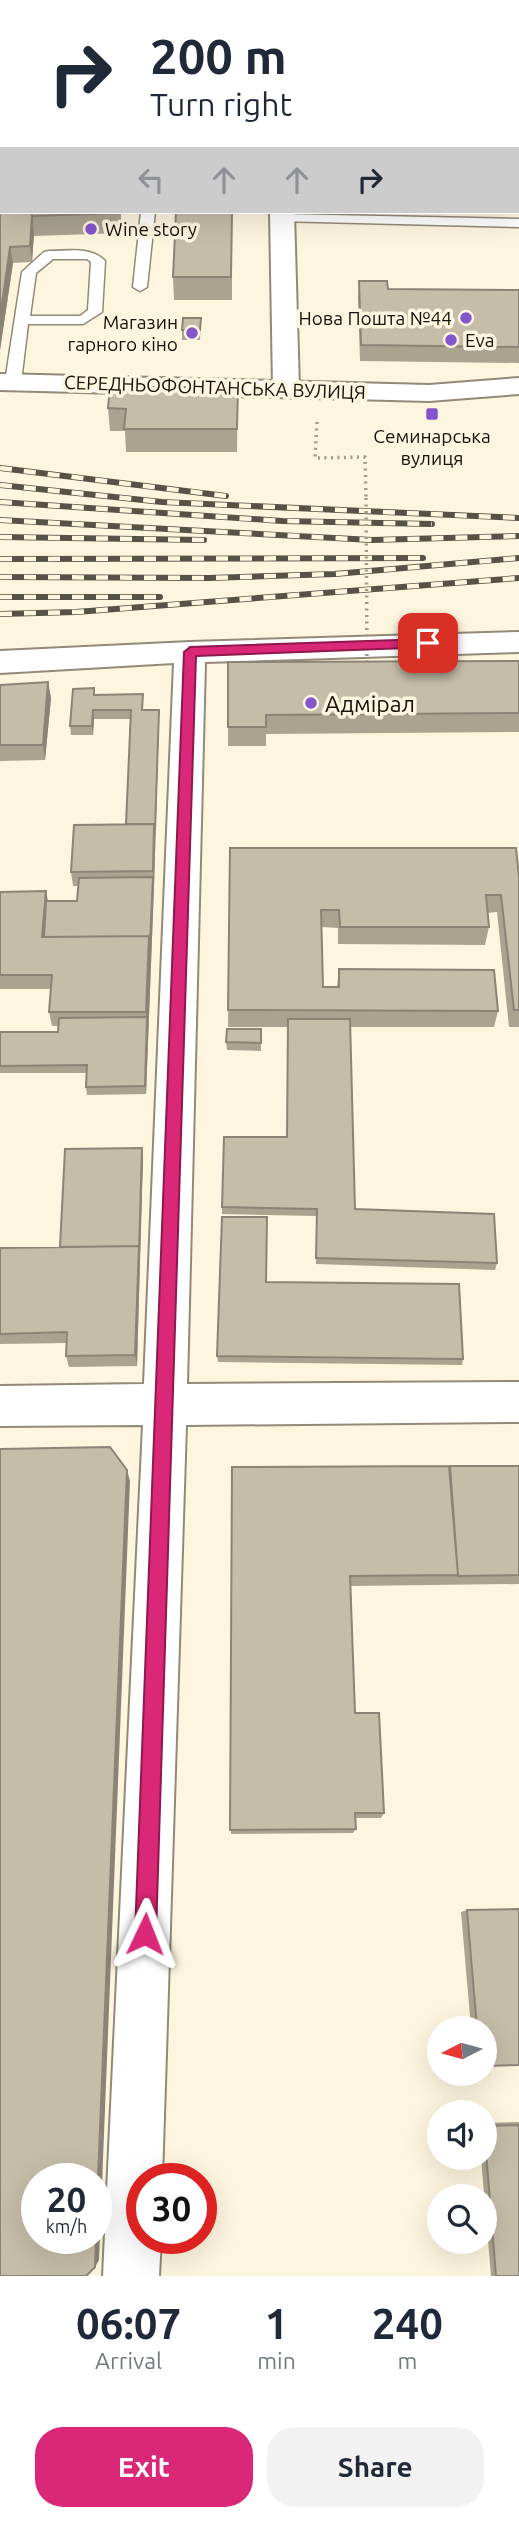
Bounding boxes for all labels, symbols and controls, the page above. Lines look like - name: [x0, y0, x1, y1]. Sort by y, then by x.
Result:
- icon: right: [35, 28, 126, 119]
- text: 200 m: [150, 28, 287, 83]
- text: Turn right: [150, 86, 292, 122]
- icon: left: [132, 161, 170, 199]
- icon: ahead: [205, 161, 243, 199]
- icon: ahead: [278, 161, 316, 199]
- icon: right: [351, 161, 389, 199]
- place label: Wine story: [105, 218, 197, 240]
- marker: Wine story: [83, 221, 99, 237]
- place label: Нова Пошта №44: [299, 307, 452, 329]
- marker: Нова Пошта №44: [458, 310, 474, 326]
- place label: Магазин гарного кіно: [68, 311, 178, 355]
- marker: Магазин гарного кіно: [184, 325, 200, 341]
- place label: Eva: [465, 329, 494, 351]
- marker: Eva: [443, 332, 459, 348]
- street label: СЕРЕДНЬОФОНТАНСЬКА ВУЛИЦЯ: [64, 371, 366, 403]
- marker: Семинарська вулиця: [424, 406, 440, 422]
- place label: Семинарська вулиця: [373, 425, 491, 469]
- pin: [398, 613, 458, 673]
- icon: arrive: [409, 624, 447, 662]
- place label: Адмірал: [325, 691, 415, 716]
- marker: Адмірал: [303, 695, 319, 711]
- position arrow: [108, 1897, 182, 1971]
- north arrow: [427, 2016, 497, 2086]
- map controls: [427, 2016, 497, 2254]
- button: sound: [427, 2100, 497, 2170]
- speed limit sign: 30: [126, 2163, 217, 2254]
- text: 20: [47, 2179, 86, 2219]
- button: search: [427, 2184, 497, 2254]
- text: km/h: [46, 2216, 87, 2236]
- text: 06:07: [76, 2300, 181, 2347]
- text: 1: [265, 2300, 288, 2347]
- text: 240: [372, 2300, 443, 2347]
- text: Arrival: [95, 2348, 162, 2373]
- text: min: [257, 2348, 296, 2373]
- text: m: [397, 2348, 417, 2373]
- button: Exit: [35, 2427, 253, 2507]
- button: Share: [267, 2427, 484, 2507]

